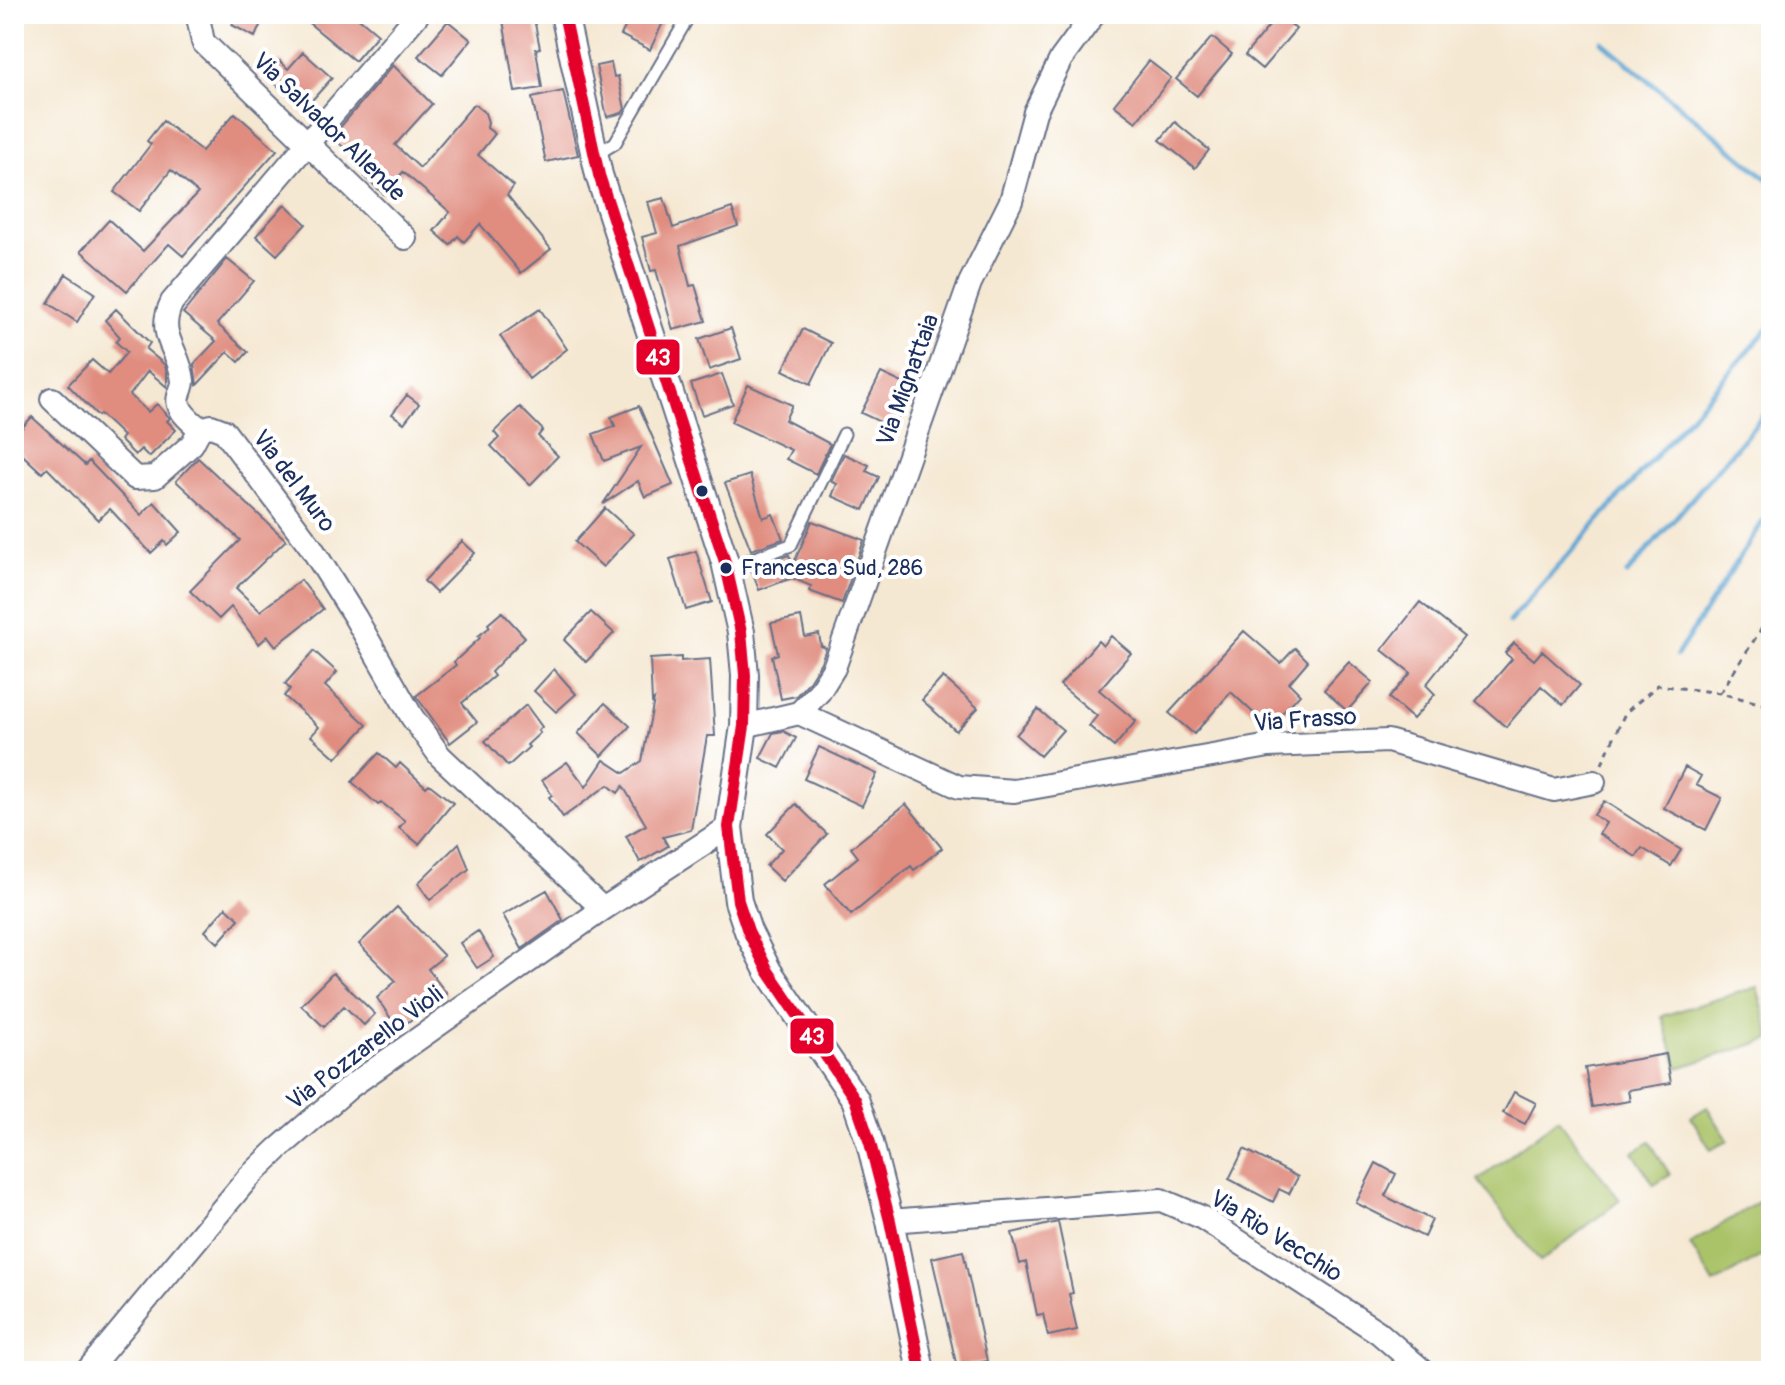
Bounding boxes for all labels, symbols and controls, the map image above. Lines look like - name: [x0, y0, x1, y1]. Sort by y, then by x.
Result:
- street label: Via Salvador Allende: [246, 47, 412, 208]
- street label: Via Mignattaia: [871, 310, 945, 450]
- line badge: 43: [635, 338, 681, 376]
- text: 43: [645, 344, 671, 372]
- street label: Via del Muro: [246, 424, 342, 538]
- unlabelled marker: [694, 483, 710, 499]
- place label: Francesca Sud, 286: [741, 554, 923, 582]
- marker: Francesca Sud, 286: [718, 560, 734, 576]
- street label: Via Frasso: [1252, 702, 1358, 738]
- street label: Via Pozzarello Violi: [281, 980, 449, 1116]
- line badge: 43: [789, 1017, 835, 1055]
- text: 43: [799, 1023, 825, 1051]
- street label: Via Rio Vecchio: [1204, 1184, 1348, 1288]

